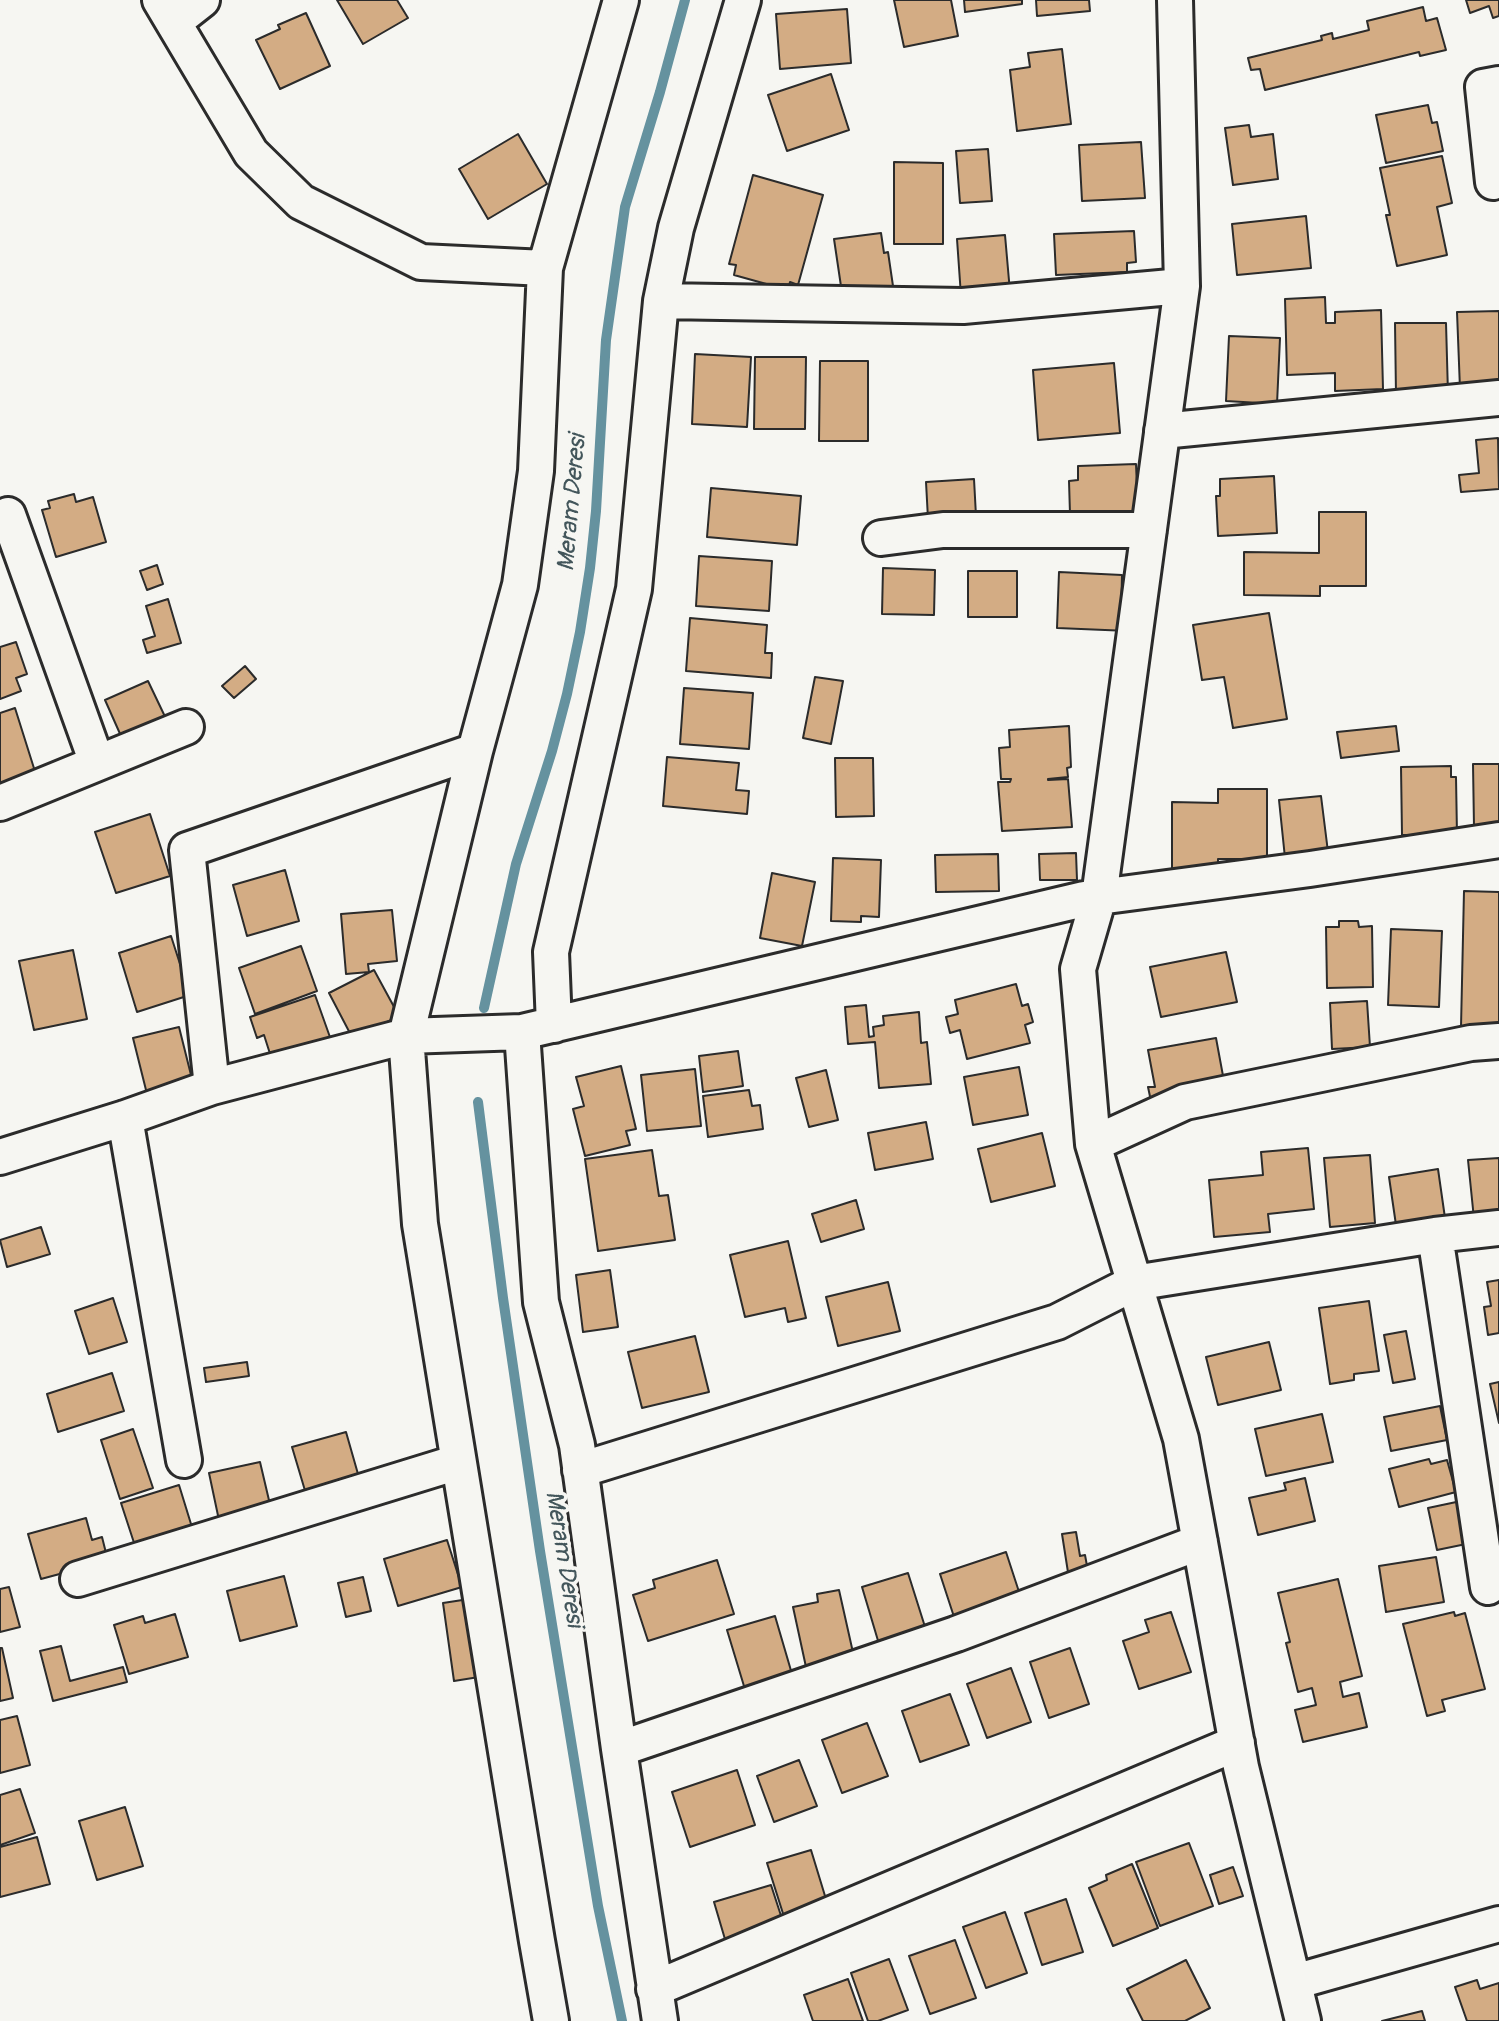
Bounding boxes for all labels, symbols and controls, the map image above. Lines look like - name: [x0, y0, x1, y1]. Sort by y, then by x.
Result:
- water label: Meram Deresi: [553, 433, 593, 573]
- water label: Meram Deresi: [538, 1489, 588, 1629]

